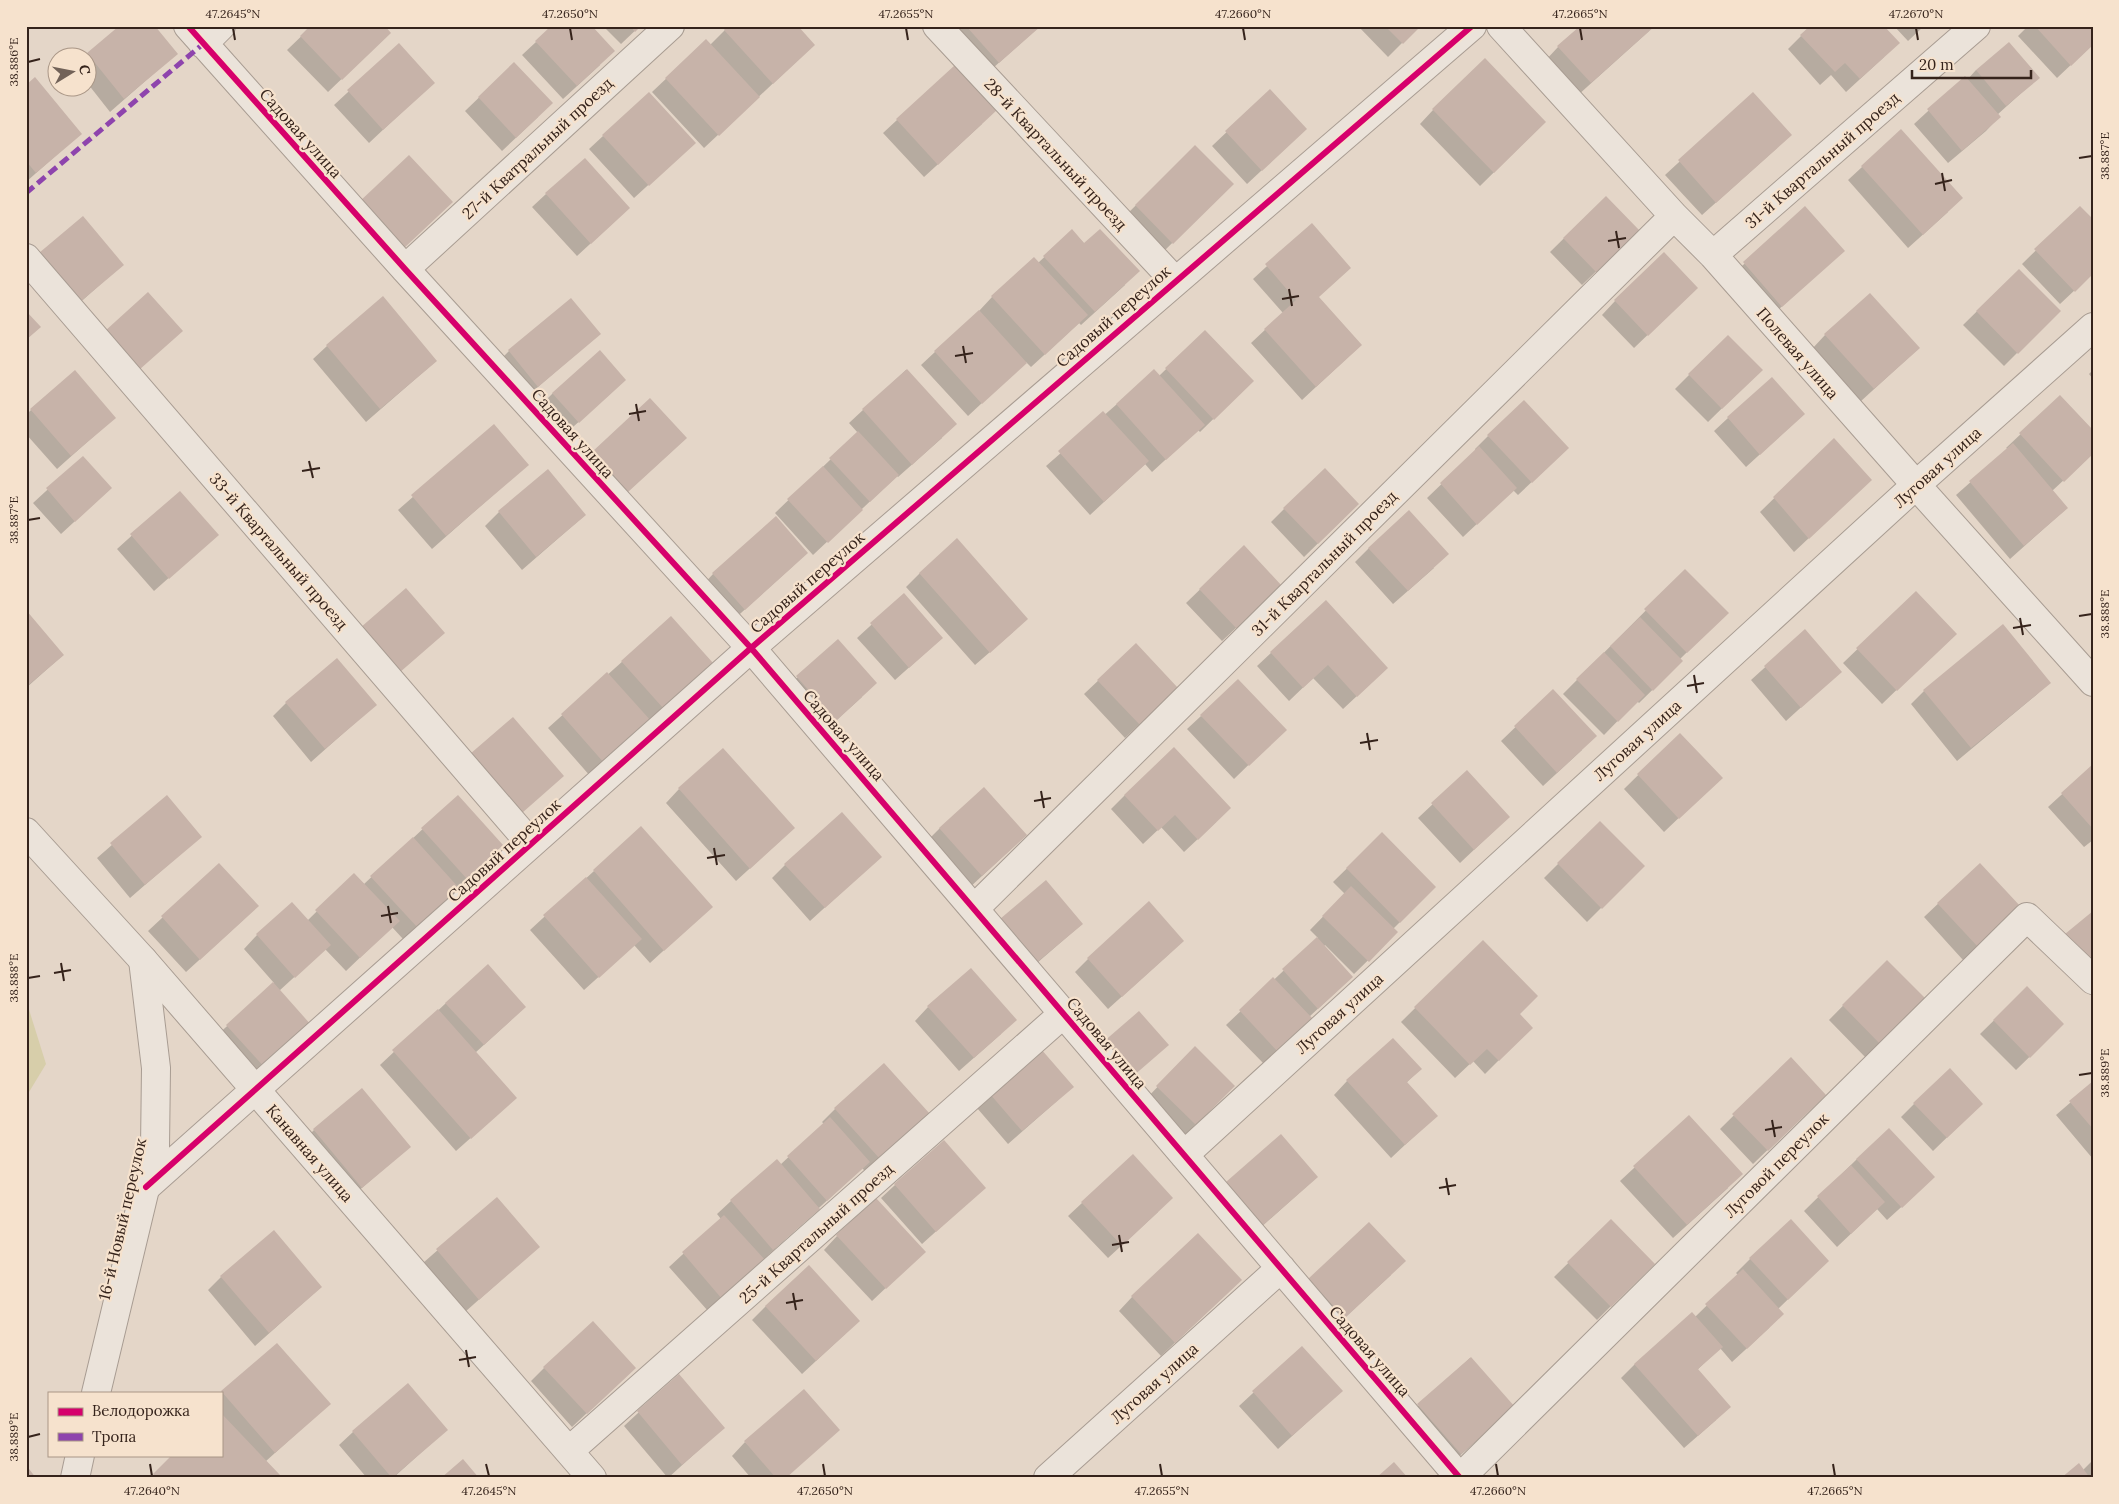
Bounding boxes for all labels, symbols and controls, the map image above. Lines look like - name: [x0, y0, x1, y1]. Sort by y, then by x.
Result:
- text: 47.2645°N: [206, 6, 260, 21]
- text: 47.2650°N: [542, 6, 598, 21]
- text: 47.2655°N: [879, 6, 933, 21]
- text: 47.2660°N: [1215, 6, 1271, 21]
- text: 47.2665°N: [1552, 6, 1608, 21]
- text: 47.2670°N: [1889, 6, 1943, 21]
- text: 38.886°E: [6, 37, 21, 87]
- north arrow: [48, 48, 98, 98]
- scale bar: [1912, 48, 2030, 80]
- text: 20 m: [1919, 55, 1954, 74]
- text: С: [75, 63, 95, 76]
- street label: 27-й Кватральный проезд: [457, 73, 617, 223]
- street label: 28-й Квартальный проезд: [980, 74, 1132, 235]
- street label: Садовая улица: [256, 84, 346, 182]
- street label: 31-й Квартальный проезд: [1741, 87, 1904, 232]
- text: 38.887°E: [2097, 132, 2112, 180]
- street label: Садовый переулок: [1052, 261, 1175, 371]
- street label: Полевая улица: [1753, 303, 1843, 403]
- street label: Садовая улица: [528, 384, 618, 482]
- street label: Луговая улица: [1889, 422, 1985, 512]
- street label: 33-й Квартальный проезд: [206, 469, 353, 634]
- street label: 31-й Квартальный проезд: [1247, 486, 1401, 640]
- text: 38.887°E: [6, 496, 21, 544]
- street label: Садовый переулок: [746, 527, 869, 637]
- text: 38.888°E: [2097, 590, 2112, 638]
- street label: Садовая улица: [799, 686, 889, 784]
- street label: Луговая улица: [1589, 695, 1685, 785]
- street label: Садовый переулок: [443, 794, 565, 906]
- text: 38.888°E: [6, 954, 21, 1002]
- street label: Луговая улица: [1291, 968, 1387, 1058]
- street label: Садовая улица: [1063, 993, 1151, 1093]
- text: 38.889°E: [2097, 1048, 2112, 1098]
- street label: Канавная улица: [262, 1100, 358, 1206]
- street label: Луговой переулок: [1719, 1108, 1833, 1222]
- street label: 16-й Новый переулок: [94, 1136, 150, 1302]
- street label: 25-й Квартальный проезд: [735, 1158, 898, 1308]
- street label: Садовая улица: [1325, 1302, 1415, 1400]
- street label: Луговая улица: [1106, 1338, 1202, 1428]
- legend: [48, 1392, 222, 1456]
- text: Велодорожка: [92, 1401, 190, 1420]
- text: 38.889°E: [6, 1412, 21, 1462]
- text: Тропа: [92, 1427, 137, 1446]
- text: 47.2640°N: [124, 1483, 180, 1498]
- text: 47.2645°N: [462, 1483, 516, 1498]
- text: 47.2650°N: [797, 1483, 853, 1498]
- text: 47.2655°N: [1135, 1483, 1189, 1498]
- text: 47.2660°N: [1470, 1483, 1526, 1498]
- text: 47.2665°N: [1807, 1483, 1863, 1498]

